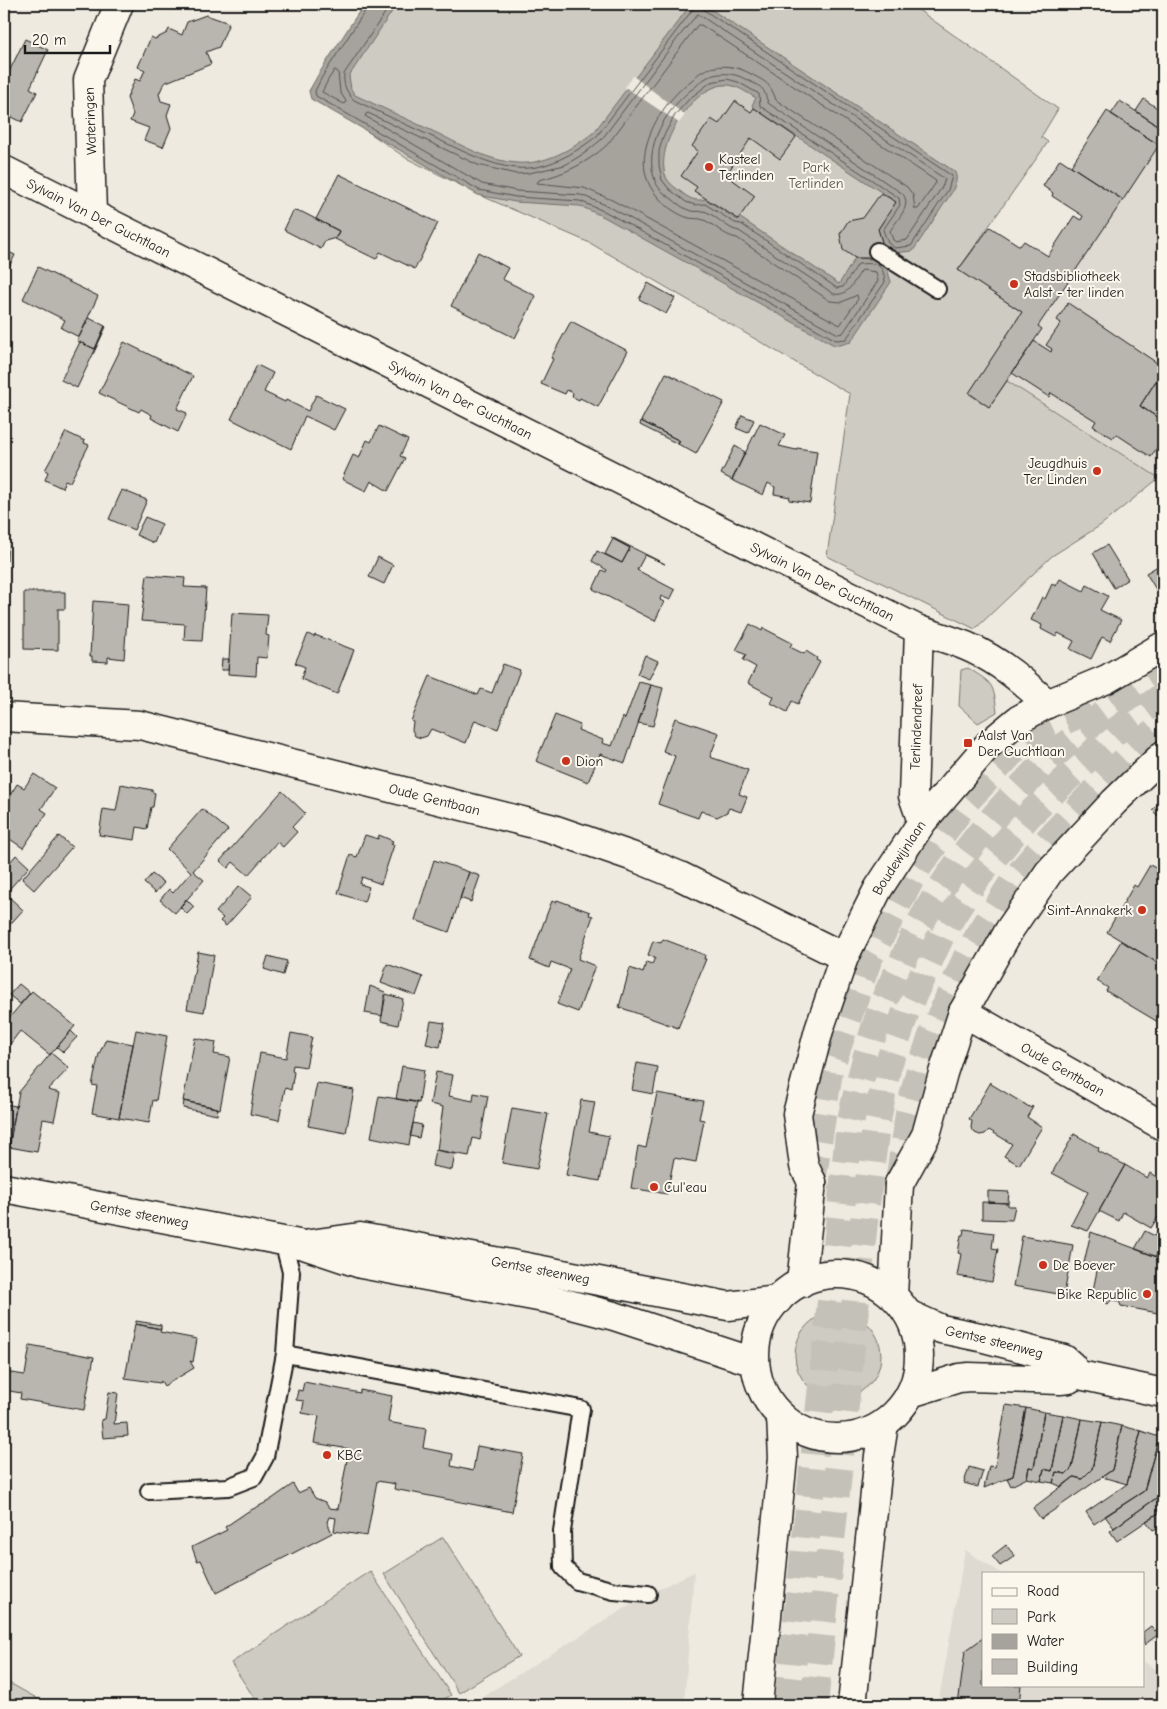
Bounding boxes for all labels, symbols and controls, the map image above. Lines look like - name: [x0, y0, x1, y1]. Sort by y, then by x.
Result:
- scale bar: [25, 22, 110, 54]
- text: 20 m: [32, 31, 66, 49]
- street label: Wateringen: [81, 87, 100, 155]
- place label: Kasteel Terlinden: [719, 151, 774, 184]
- park label: Park Terlinden: [789, 159, 843, 192]
- marker: Kasteel Terlinden: [703, 161, 715, 173]
- street label: Sylvain Van Der Guchtlaan: [24, 175, 173, 261]
- place label: Stadsbibliotheek Aalst - ter linden: [1024, 268, 1124, 301]
- marker: Stadsbibliotheek Aalst - ter linden: [1008, 278, 1020, 290]
- street label: Sylvain Van Der Guchtlaan: [386, 357, 535, 443]
- place label: Jeugdhuis Ter Linden: [1023, 455, 1087, 488]
- marker: Jeugdhuis Ter Linden: [1091, 465, 1103, 477]
- street label: Sylvain Van Der Guchtlaan: [747, 539, 897, 625]
- street label: Terlindendreef: [907, 683, 927, 770]
- place label: Aalst Van Der Guchtlaan: [978, 727, 1065, 760]
- marker: Aalst Van Der Guchtlaan: [962, 737, 974, 749]
- place label: Dion: [576, 753, 603, 770]
- marker: Dion: [560, 755, 572, 767]
- street label: Oude Gentbaan: [387, 780, 482, 819]
- street label: Boudewijnlaan: [869, 817, 930, 898]
- place label: Sint-Annakerk: [1047, 902, 1132, 919]
- marker: Sint-Annakerk: [1136, 904, 1148, 916]
- street label: Oude Gentbaan: [1018, 1039, 1108, 1100]
- place label: Cul'eau: [664, 1179, 707, 1196]
- marker: Cul'eau: [648, 1181, 660, 1193]
- street label: Gentse steenweg: [89, 1197, 190, 1232]
- street label: Gentse steenweg: [490, 1253, 591, 1288]
- place label: De Boever: [1053, 1257, 1115, 1274]
- marker: De Boever: [1037, 1259, 1049, 1271]
- place label: Bike Republic: [1057, 1286, 1137, 1303]
- marker: Bike Republic: [1141, 1288, 1153, 1300]
- street label: Gentse steenweg: [944, 1322, 1045, 1362]
- place label: KBC: [337, 1447, 363, 1464]
- marker: KBC: [321, 1449, 333, 1461]
- legend: [982, 1572, 1144, 1686]
- text: Road: [1027, 1582, 1059, 1600]
- text: Park: [1027, 1608, 1056, 1626]
- text: Water: [1027, 1632, 1064, 1650]
- text: Building: [1027, 1658, 1078, 1676]

